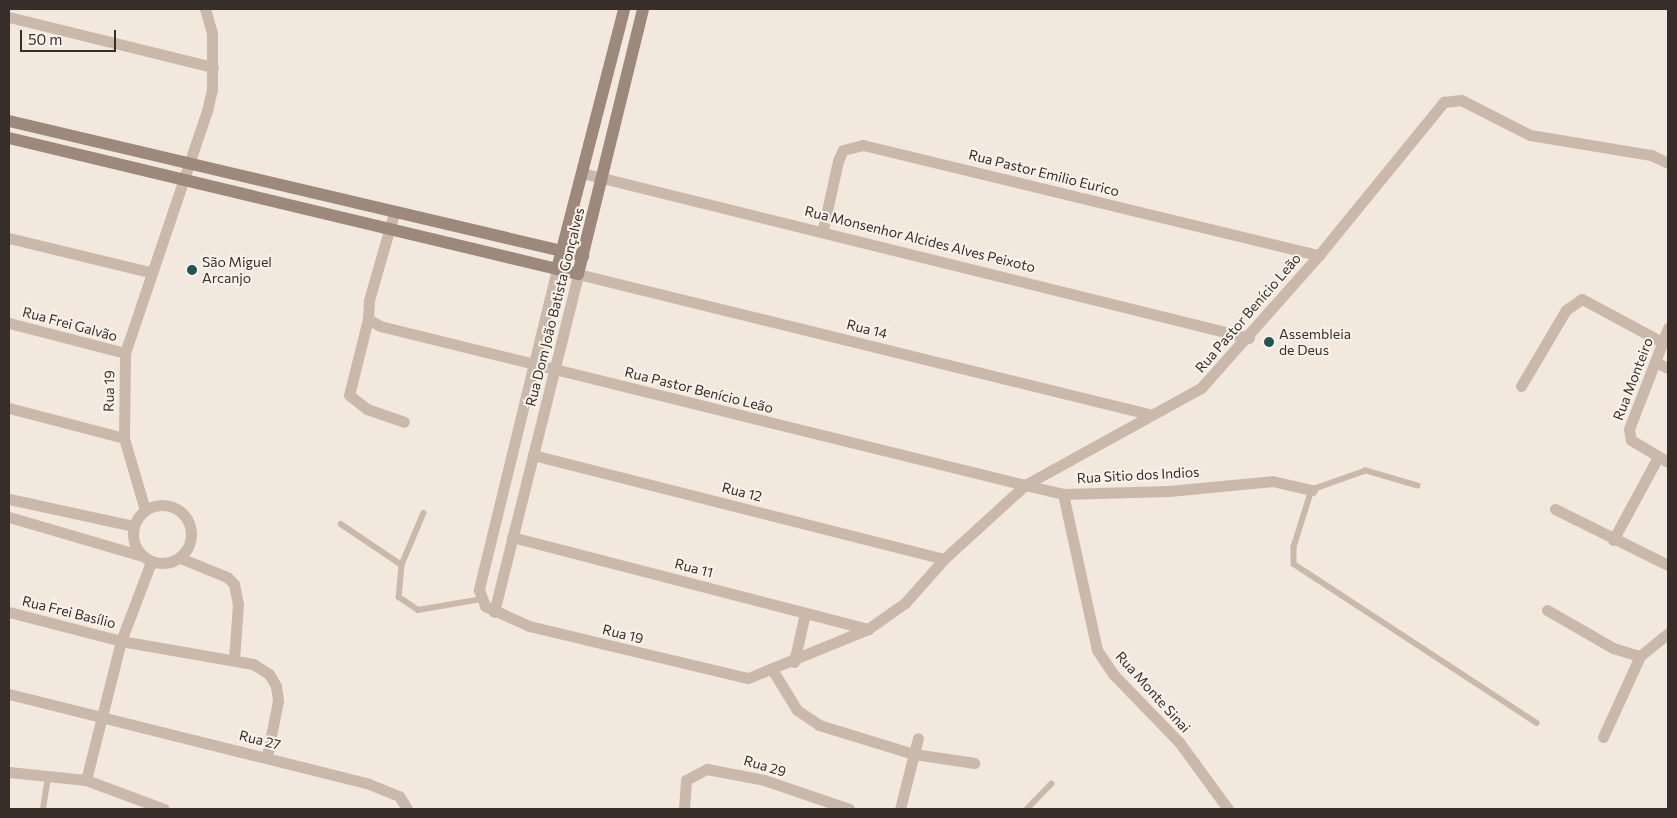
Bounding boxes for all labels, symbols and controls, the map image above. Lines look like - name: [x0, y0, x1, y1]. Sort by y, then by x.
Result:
- scale bar: [22, 20, 119, 52]
- text: 50 m: [28, 30, 62, 48]
- street label: Rua Pastor Emilio Eurico: [967, 146, 1121, 200]
- street label: Rua Monsenhor Alcides Alves Peixoto: [803, 202, 1037, 276]
- street label: Rua Dom João Batista Gonçalves: [522, 206, 588, 408]
- street label: Rua Pastor Benício Leão: [1192, 250, 1304, 376]
- place label: São Miguel Arcanjo: [202, 254, 272, 286]
- marker: São Miguel Arcanjo: [186, 264, 198, 276]
- street label: Rua Frei Galvão: [21, 303, 119, 345]
- street label: Rua 14: [845, 316, 889, 342]
- place label: Assembleia de Deus: [1279, 326, 1351, 358]
- street label: Rua Monteiro: [1610, 335, 1656, 423]
- marker: Assembleia de Deus: [1263, 336, 1275, 348]
- street label: Rua Pastor Benício Leão: [623, 363, 775, 417]
- street label: Rua 19: [100, 370, 118, 412]
- street label: Rua Sitio dos Indios: [1076, 463, 1200, 487]
- street label: Rua 12: [720, 479, 764, 505]
- street label: Rua 11: [673, 555, 715, 581]
- street label: Rua Frei Basílio: [20, 592, 118, 632]
- street label: Rua 19: [601, 621, 645, 647]
- street label: Rua Monte Sinai: [1112, 648, 1194, 736]
- street label: Rua 27: [237, 727, 283, 753]
- street label: Rua 29: [742, 752, 788, 780]

